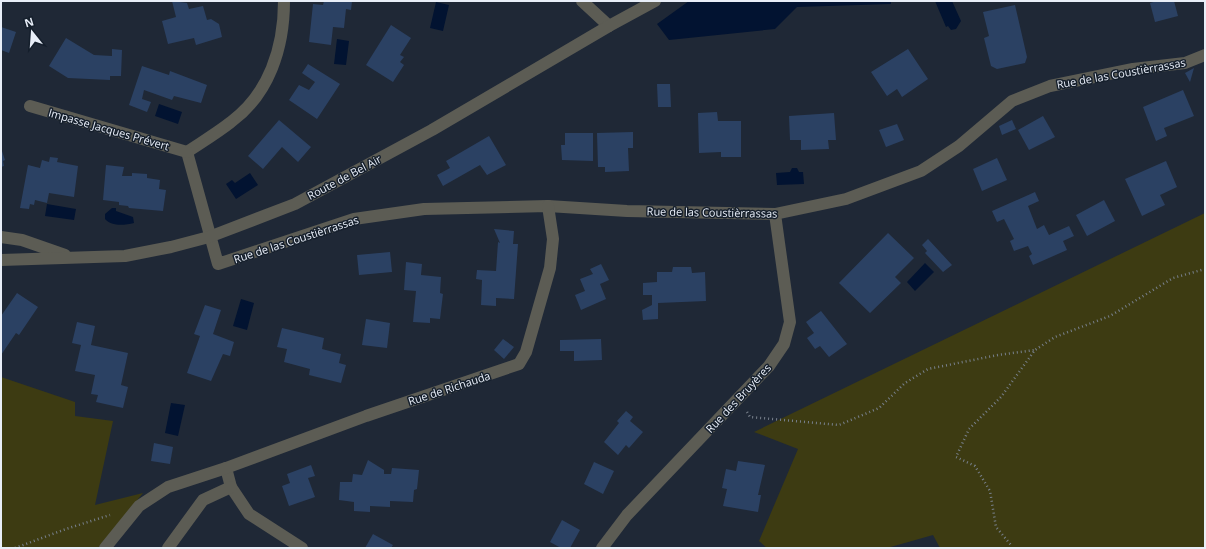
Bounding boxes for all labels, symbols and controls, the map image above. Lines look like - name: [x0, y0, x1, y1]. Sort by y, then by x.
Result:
- north arrow: [12, 12, 52, 52]
- text: N: [22, 13, 35, 30]
- street label: Rue de las Coustièrrassas: [1055, 54, 1187, 92]
- street label: Impasse Jacques Prévert: [47, 105, 171, 153]
- street label: Route de Bel Air: [304, 151, 384, 203]
- street label: Rue de las Coustièrrassas: [647, 203, 777, 221]
- street label: Rue de las Coustièrrassas: [232, 212, 360, 266]
- street label: Rue des Bruyères: [702, 360, 774, 436]
- street label: Rue de Richauda: [406, 368, 492, 408]

